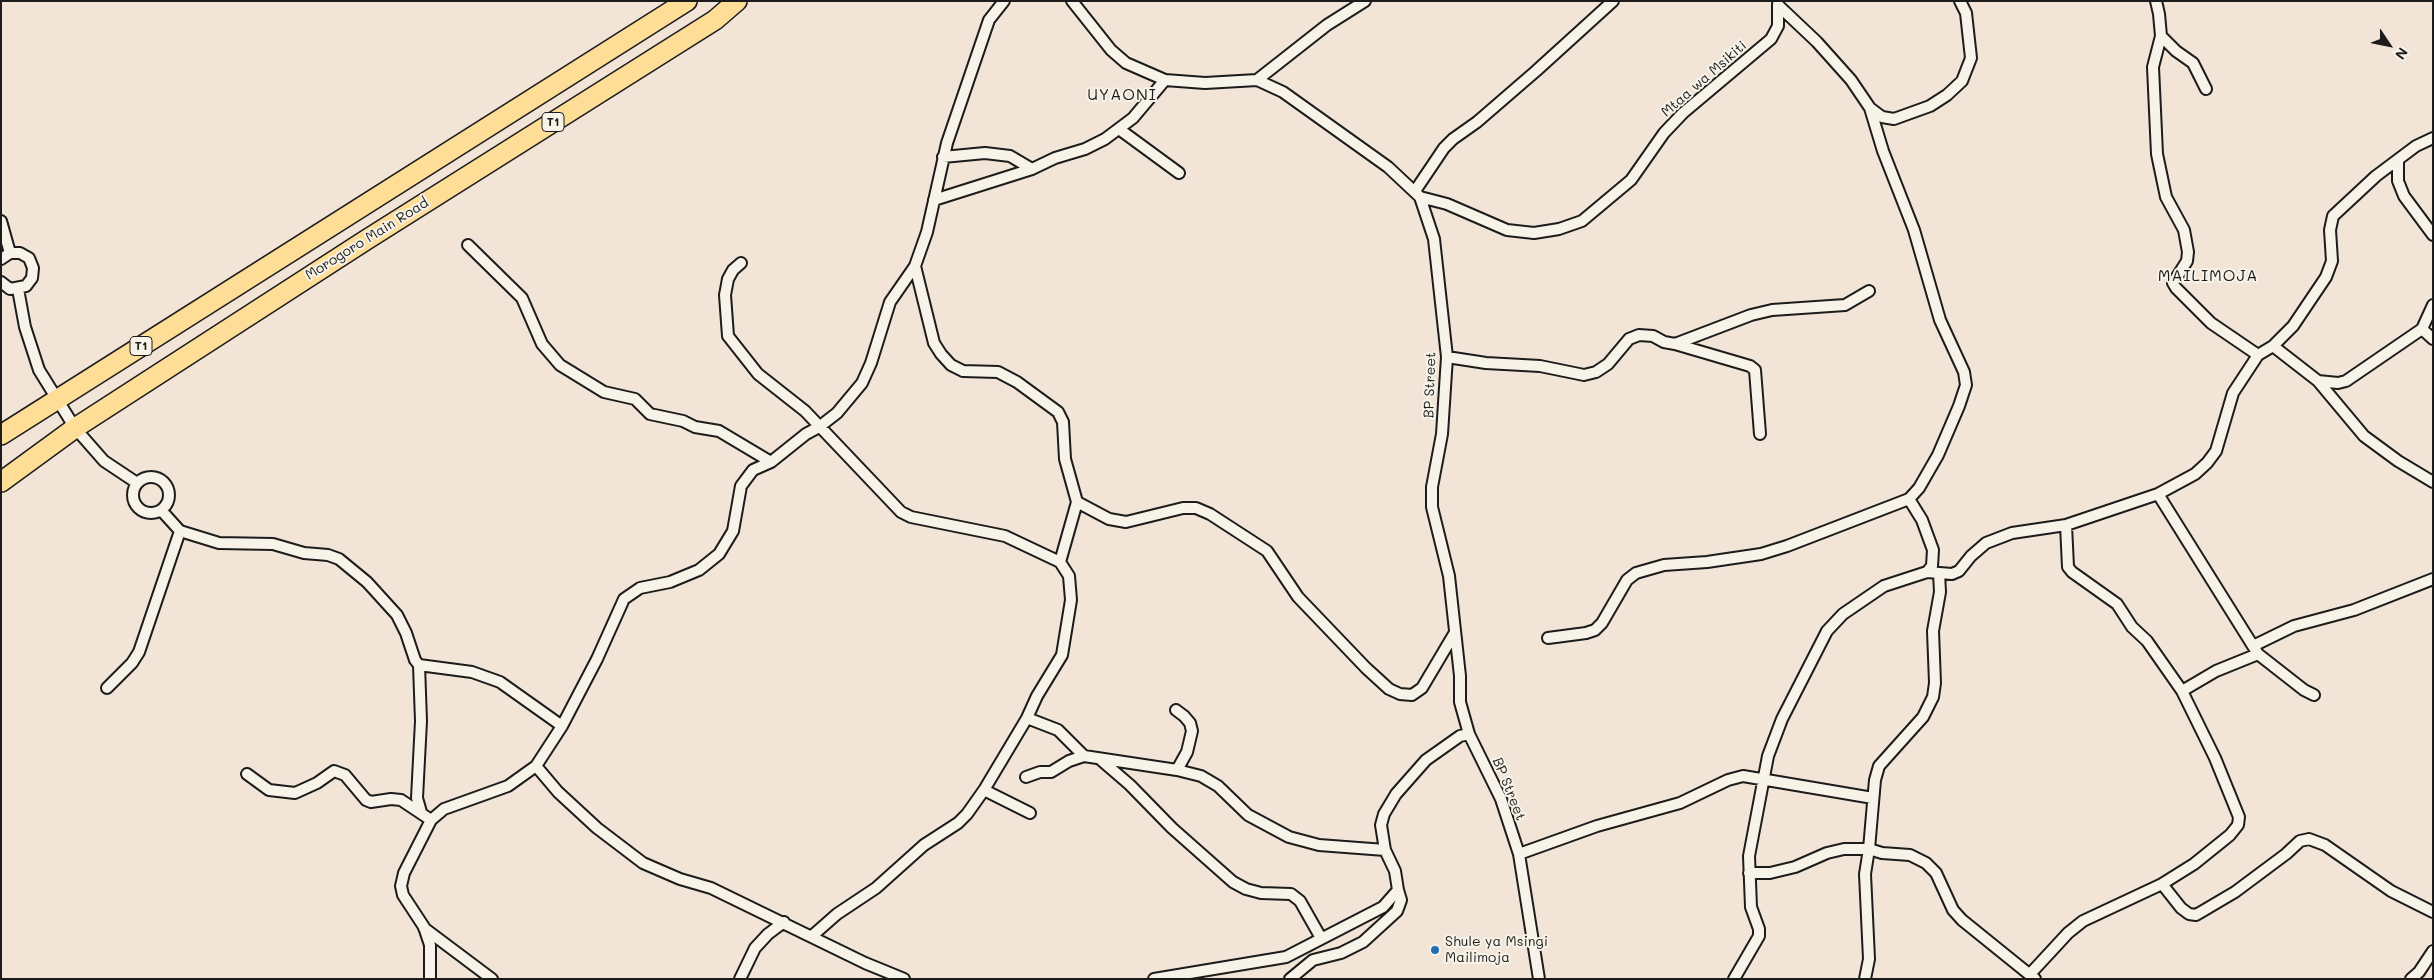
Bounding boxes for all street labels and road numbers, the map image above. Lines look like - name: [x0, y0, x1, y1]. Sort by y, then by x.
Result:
- street label: Mtaa wa Msikiti: [1658, 37, 1750, 121]
- road number: T1: [542, 112, 564, 132]
- street label: Morogoro Main Road: [302, 194, 432, 284]
- road number: T1: [130, 336, 152, 356]
- street label: BP Street: [1420, 352, 1440, 418]
- street label: BP Street: [1489, 755, 1529, 823]

